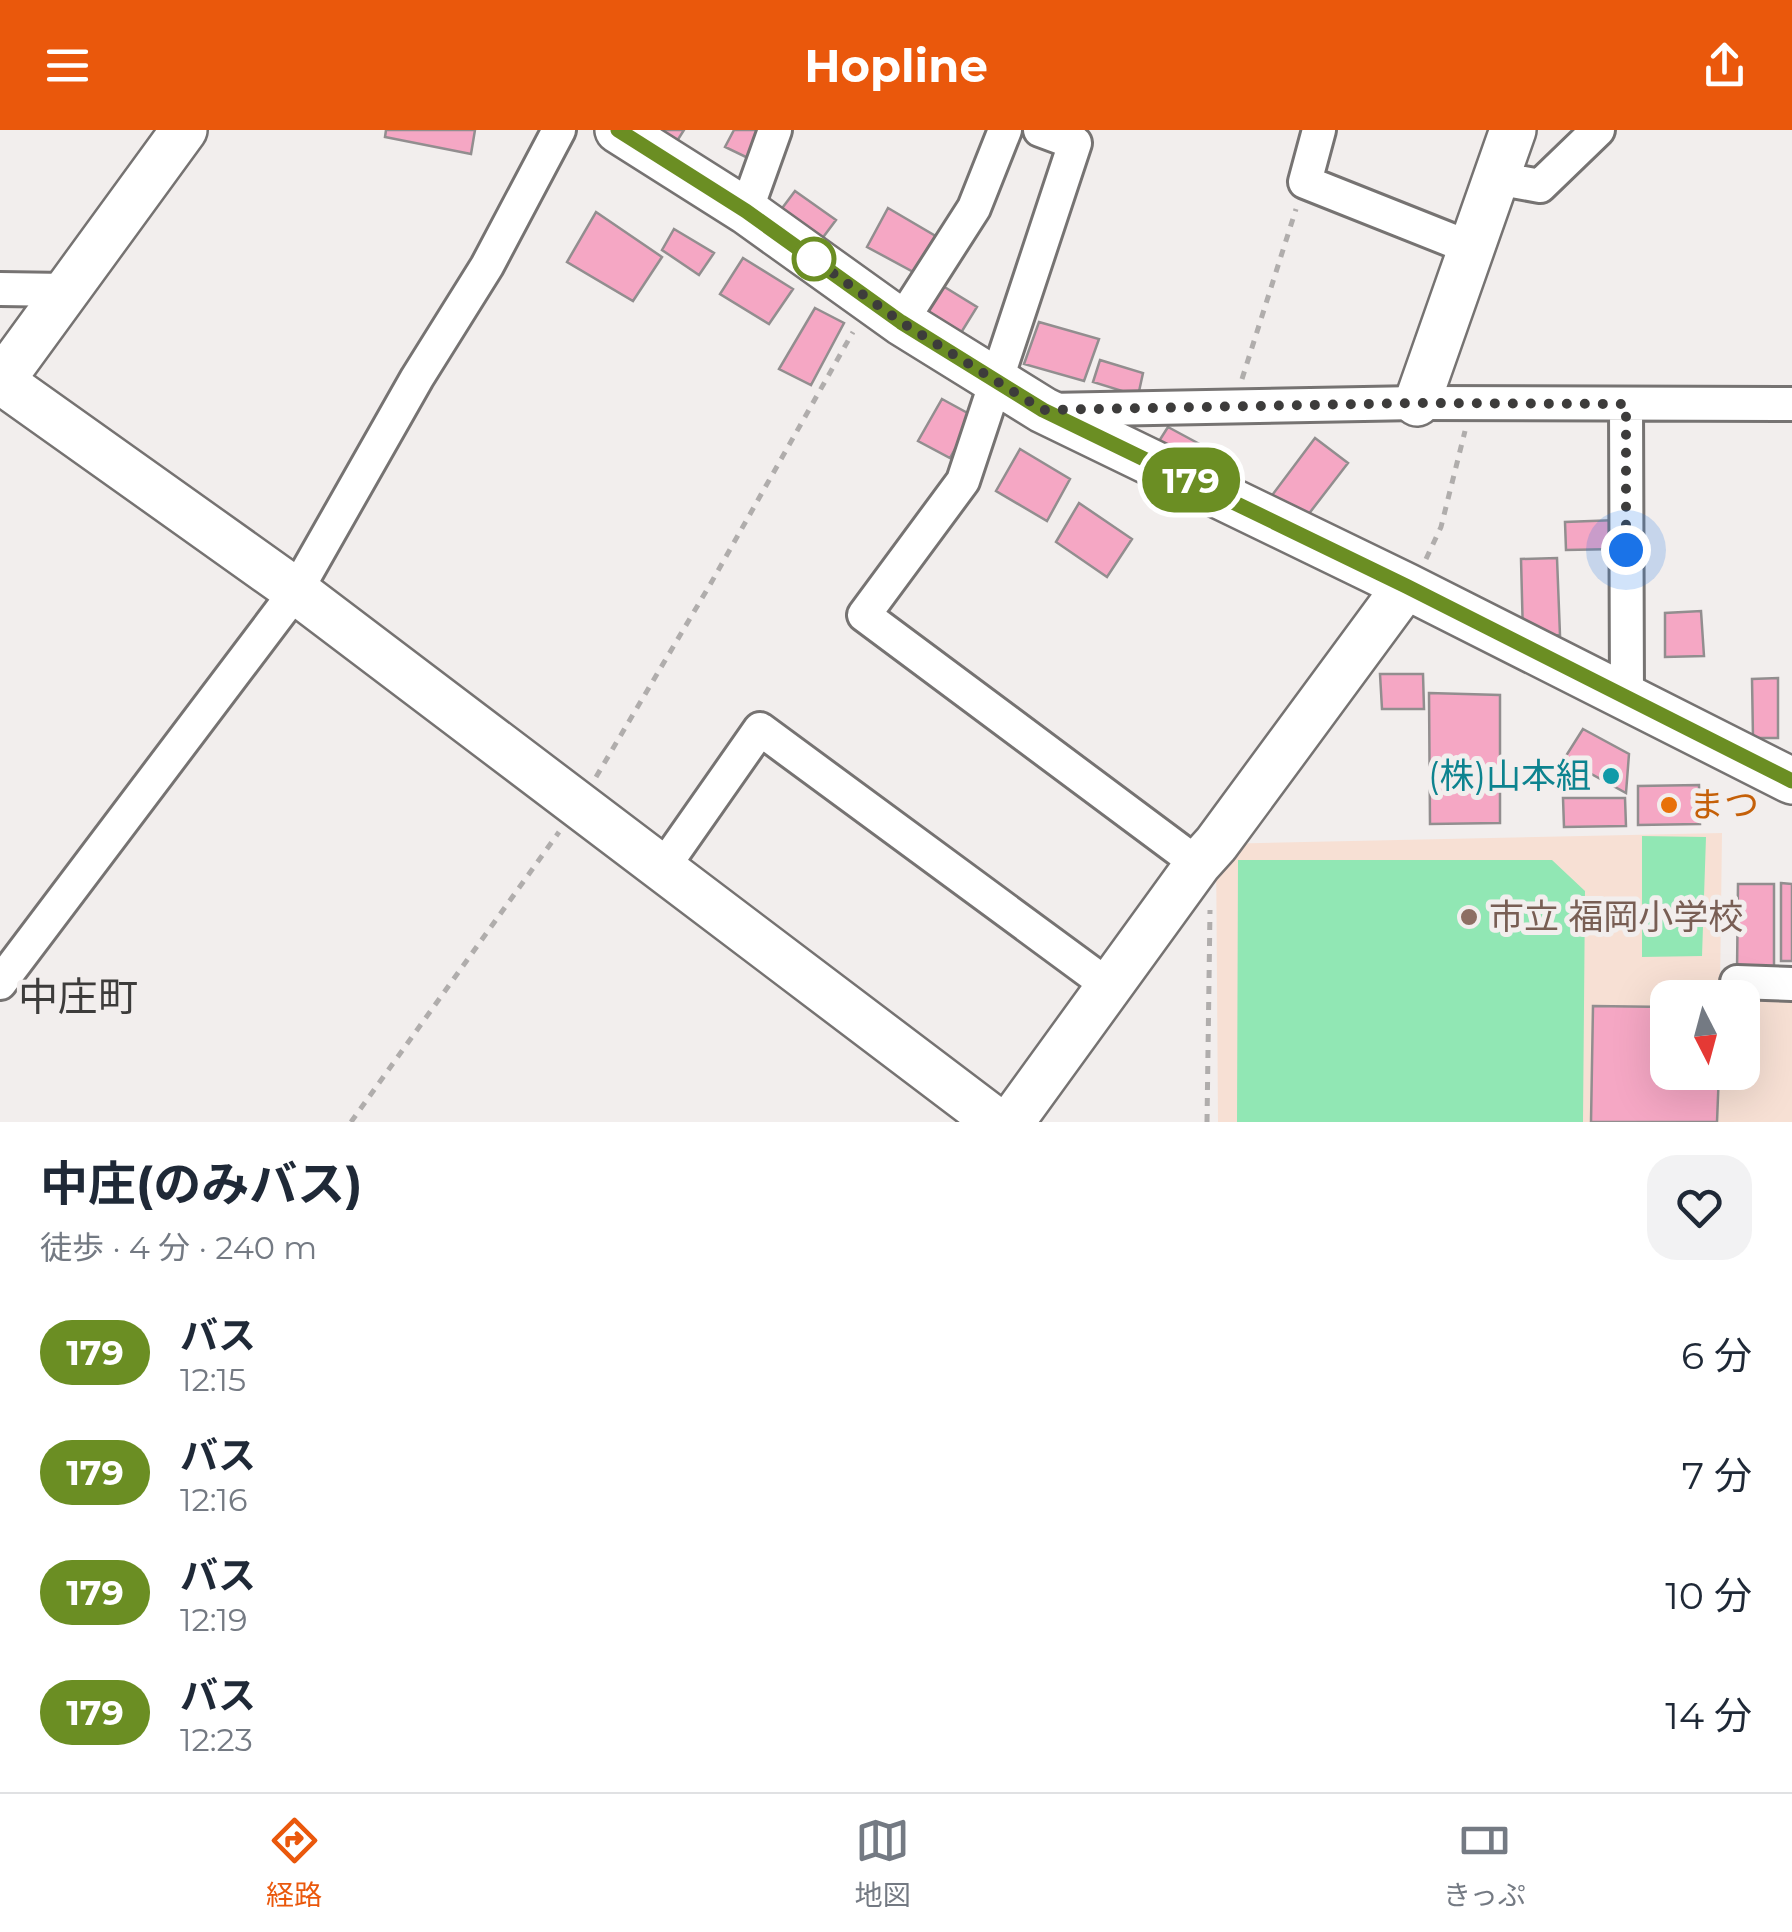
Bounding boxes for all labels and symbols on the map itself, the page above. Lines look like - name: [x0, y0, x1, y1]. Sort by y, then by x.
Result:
- unlabelled marker: [793, 238, 835, 280]
- line badge: 179: [1134, 448, 1248, 512]
- your location: [1601, 525, 1651, 575]
- place label: (株)山本組: [1428, 754, 1591, 797]
- marker: (株)山本組: [1600, 765, 1622, 787]
- place label: まつ: [1689, 783, 1759, 826]
- marker: まつ: [1658, 794, 1680, 816]
- place label: 市立 福岡小学校: [1489, 895, 1743, 938]
- marker: 市立 福岡小学校: [1458, 906, 1480, 928]
- district label: 中庄町: [18, 972, 138, 1021]
- north arrow: [1650, 980, 1760, 1090]

